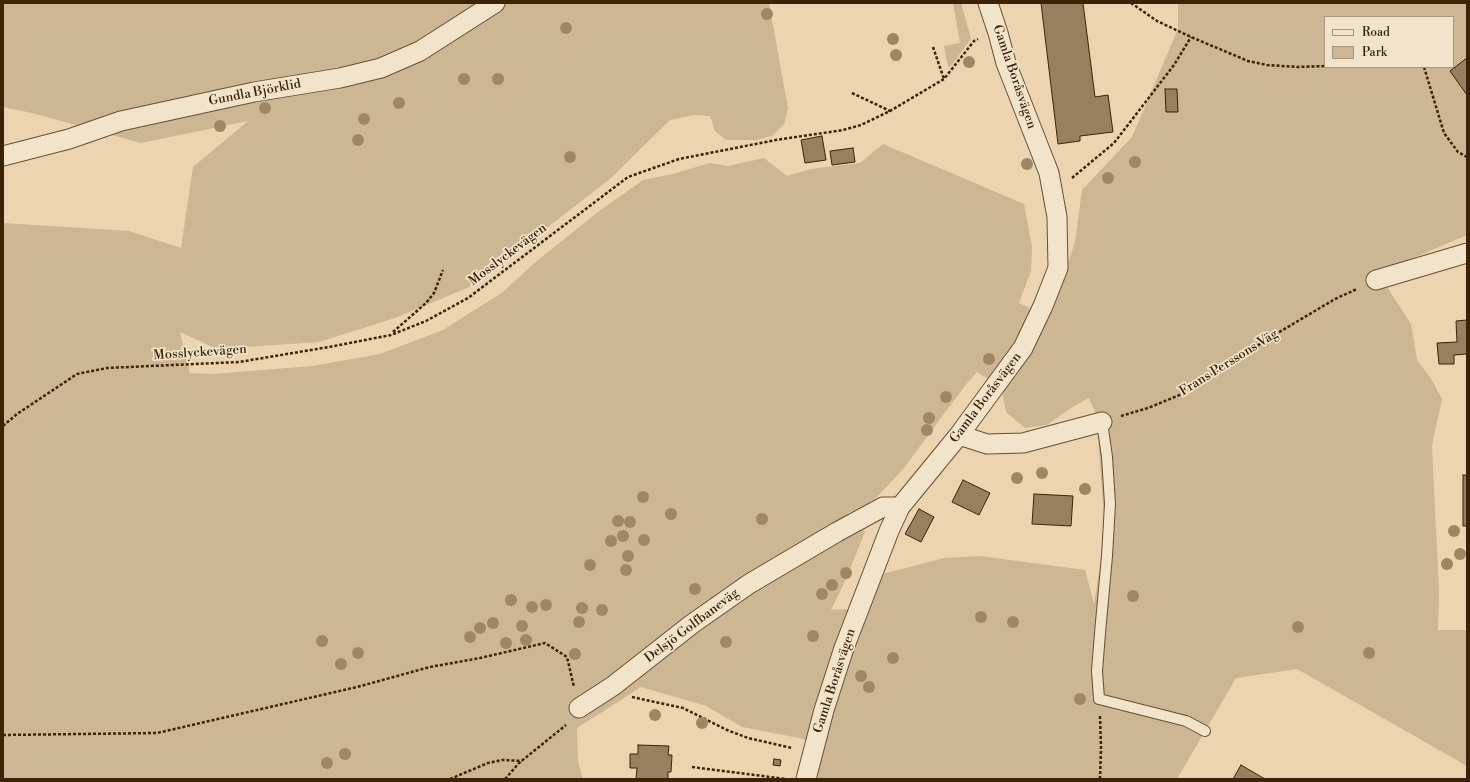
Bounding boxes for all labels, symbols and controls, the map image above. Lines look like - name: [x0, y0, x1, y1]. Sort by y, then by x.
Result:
- legend: [1324, 16, 1454, 68]
- street label: Gamla Boråsvägen: [989, 23, 1039, 131]
- text: Road: [1362, 25, 1390, 40]
- text: Park: [1362, 45, 1387, 60]
- street label: Gundla Björklid: [208, 76, 302, 110]
- street label: Mosslyckevägen: [466, 221, 550, 289]
- street label: Frans Perssons Väg: [1177, 326, 1281, 400]
- street label: Mosslyckevägen: [153, 342, 247, 364]
- street label: Gamla Boråsvägen: [947, 350, 1025, 446]
- street label: Delsjö Golfbaneväg: [642, 585, 742, 667]
- street label: Gamla Boråsvägen: [811, 627, 859, 735]

